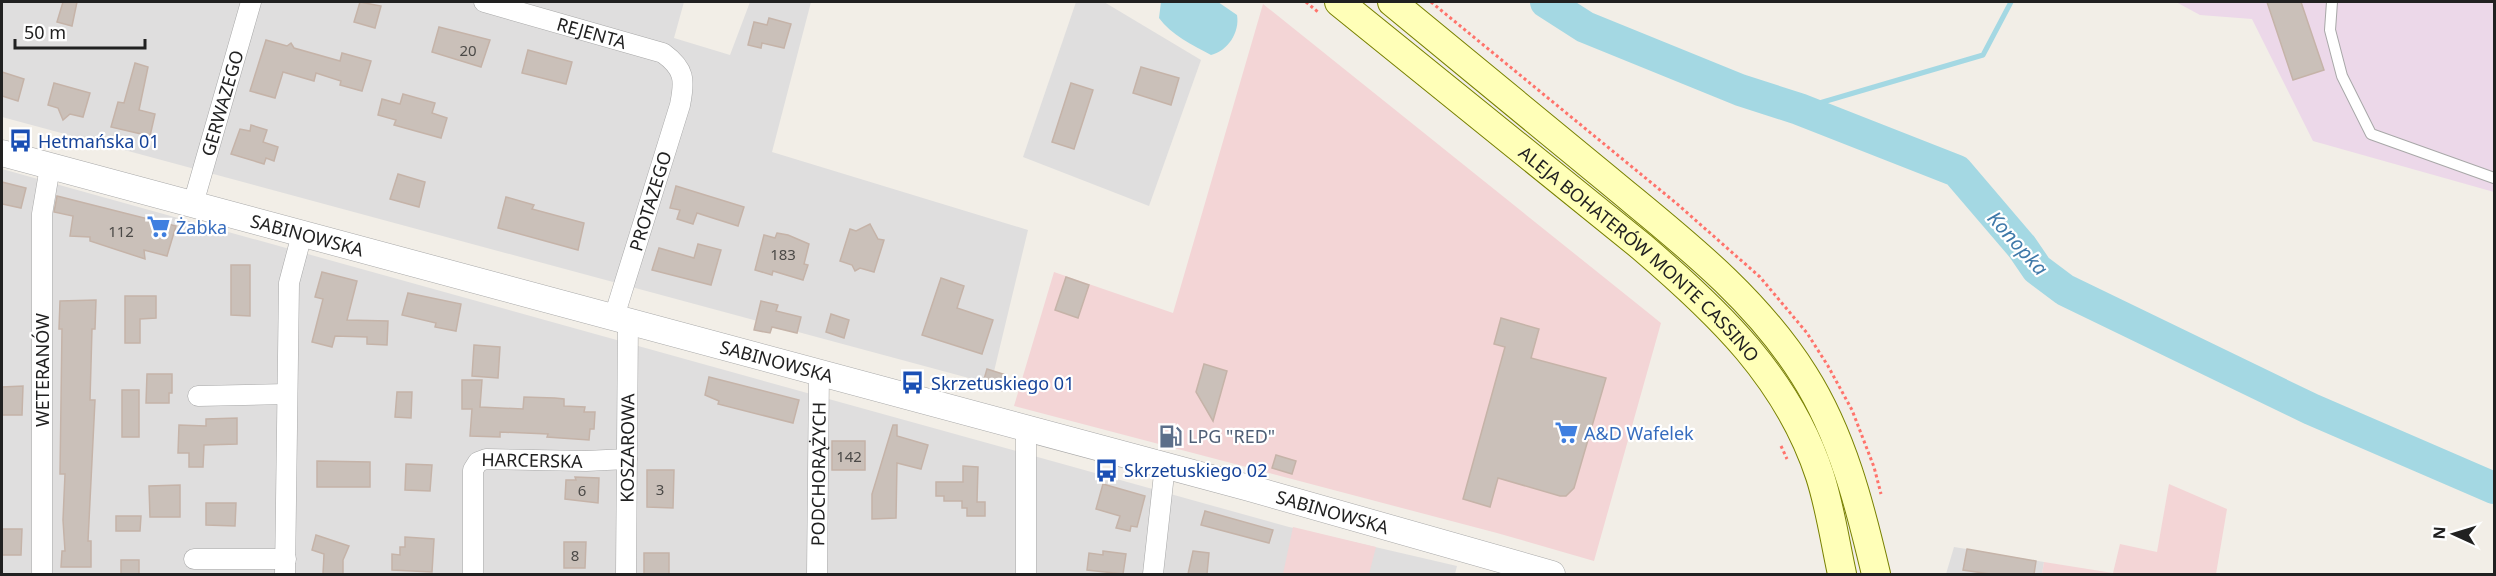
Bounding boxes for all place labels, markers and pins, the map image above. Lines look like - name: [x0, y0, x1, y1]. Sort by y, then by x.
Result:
- bus stop icon: Hetmańska 01: [7, 128, 33, 154]
- place label: Hetmańska 01: [38, 129, 160, 153]
- supermarket icon: Żabka: [145, 214, 171, 240]
- place label: Żabka: [176, 215, 227, 239]
- bus stop icon: Skrzetuskiego 01: [900, 370, 926, 396]
- place label: Skrzetuskiego 01: [931, 371, 1074, 395]
- supermarket icon: A&D Wafelek: [1553, 420, 1579, 446]
- place label: A&D Wafelek: [1584, 421, 1694, 445]
- fuel station icon: LPG "RED": [1157, 423, 1183, 449]
- place label: LPG "RED": [1188, 424, 1275, 448]
- bus stop icon: Skrzetuskiego 02: [1093, 457, 1119, 483]
- place label: Skrzetuskiego 02: [1124, 458, 1267, 482]

